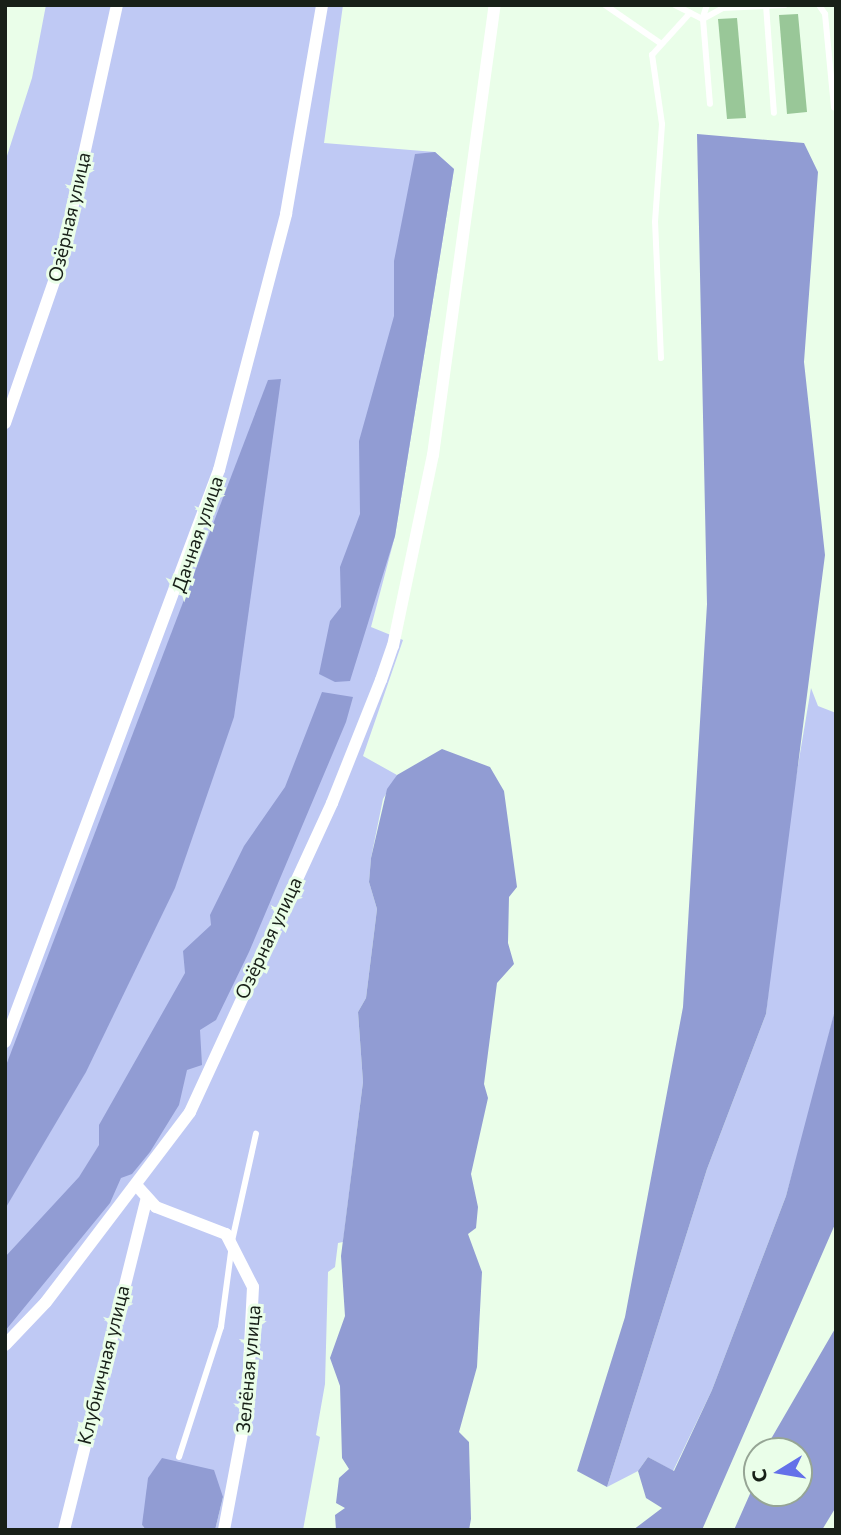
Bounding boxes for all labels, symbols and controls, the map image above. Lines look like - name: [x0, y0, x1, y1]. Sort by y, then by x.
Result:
- street label: Озёрная улица: [43, 150, 95, 284]
- street label: Дачная улица: [167, 473, 227, 595]
- street label: Озёрная улица: [230, 873, 306, 1003]
- street label: Клубничная улица: [72, 1283, 134, 1447]
- street label: Зелёная улица: [231, 1304, 265, 1434]
- north arrow: [743, 1437, 813, 1507]
- text: С: [746, 1467, 771, 1484]

